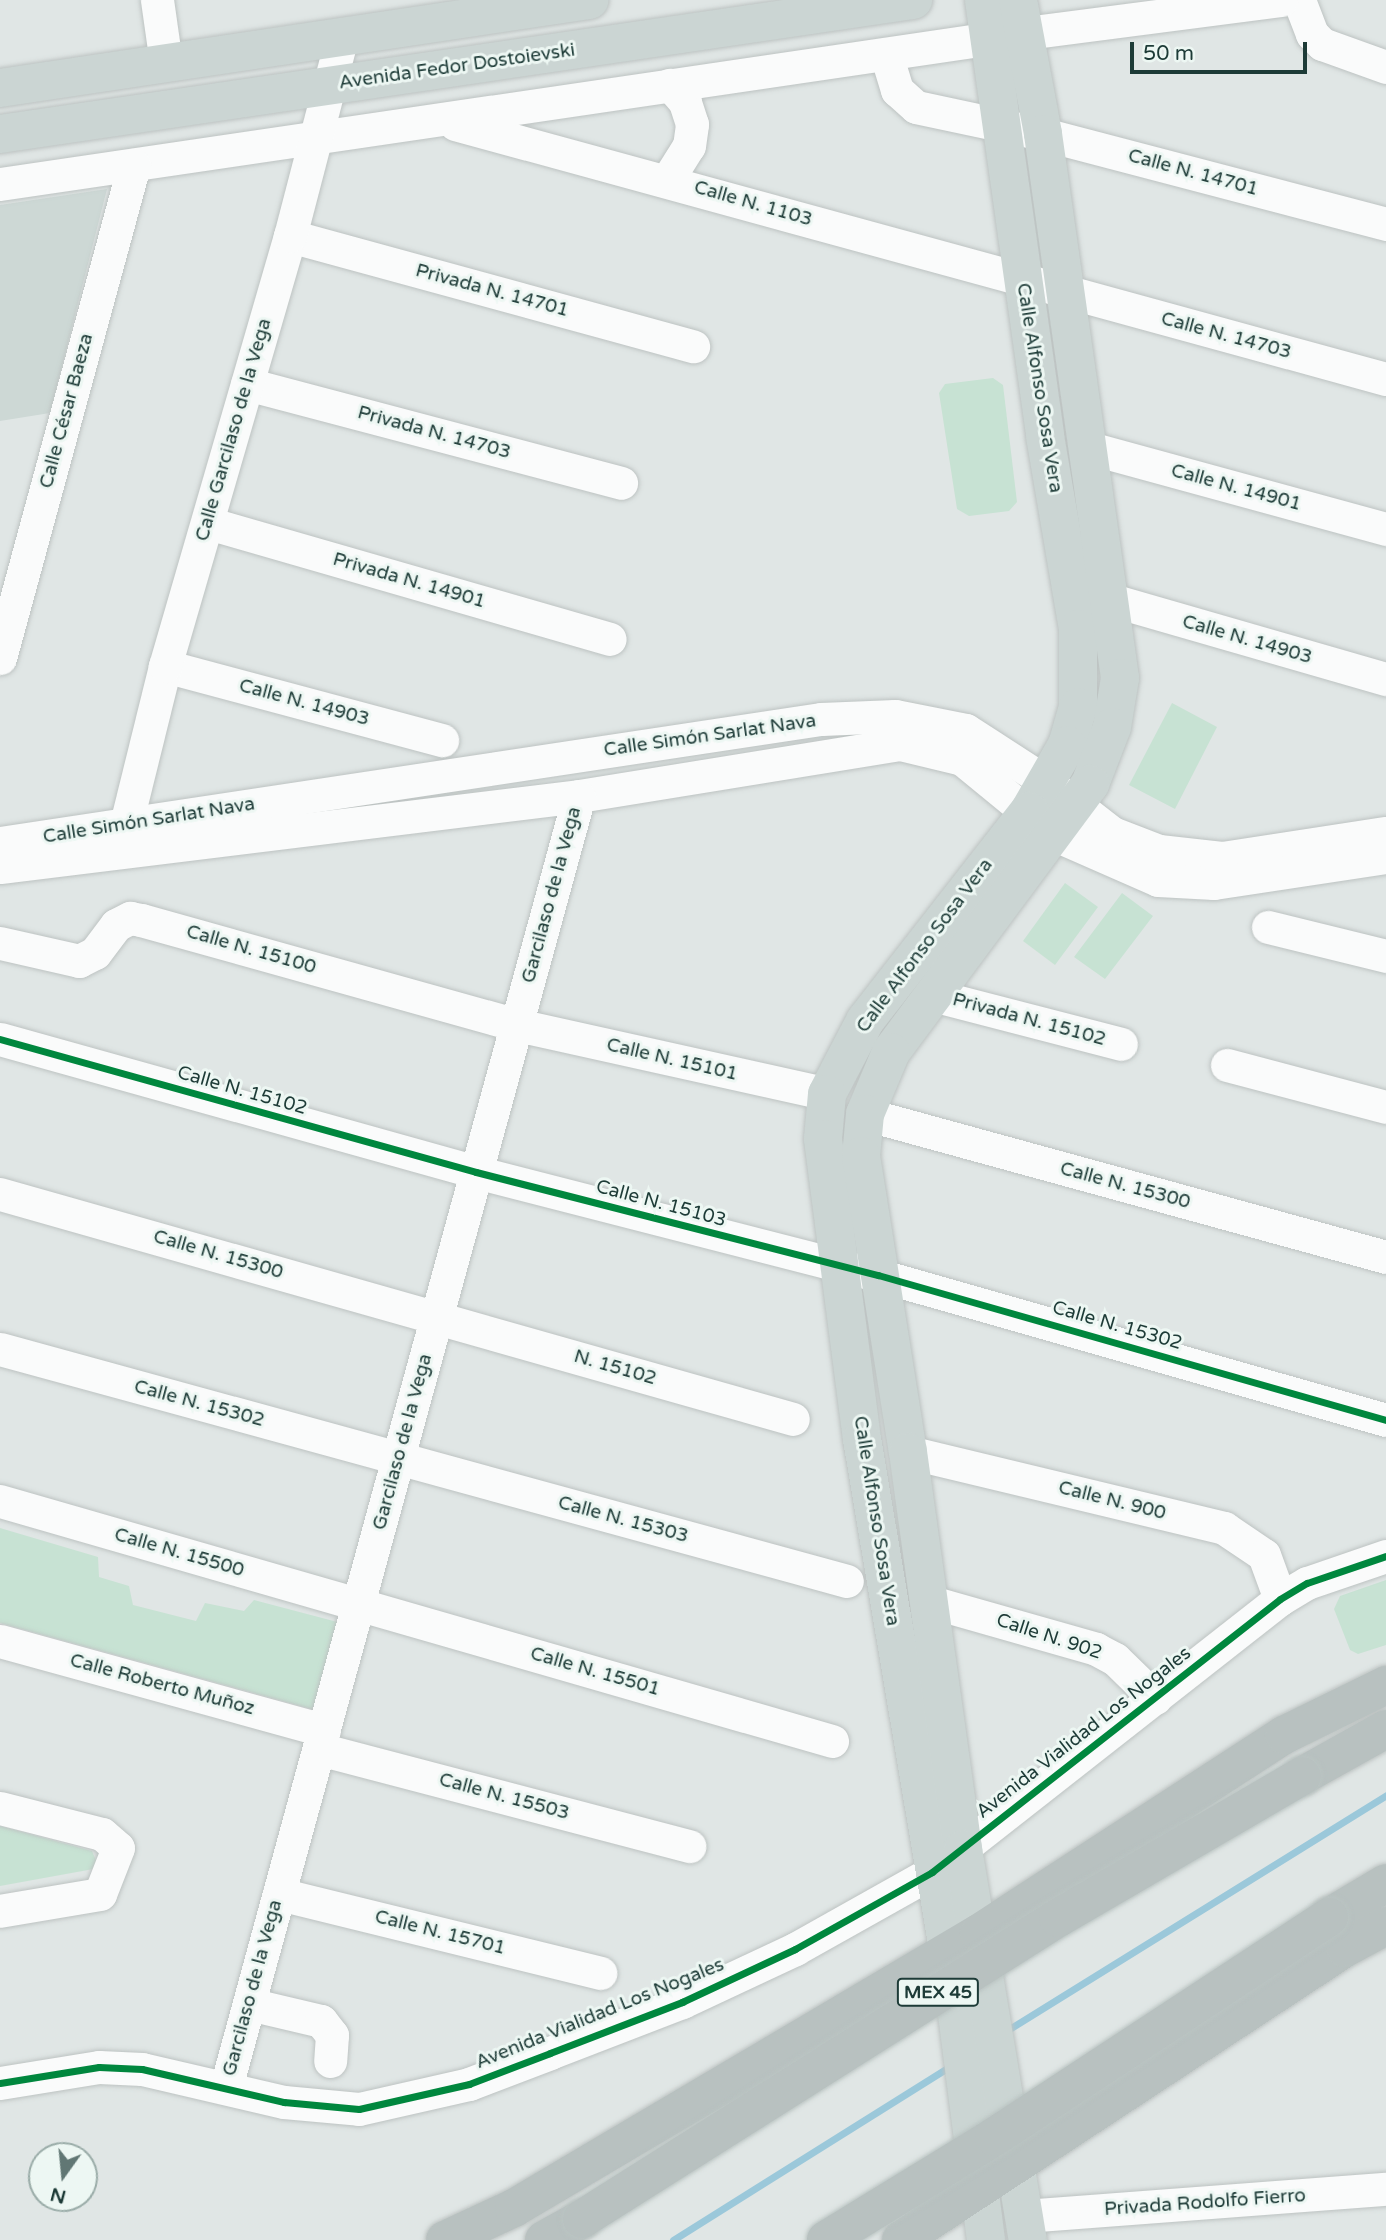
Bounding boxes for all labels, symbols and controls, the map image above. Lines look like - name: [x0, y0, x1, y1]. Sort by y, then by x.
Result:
- scale bar: [1134, 28, 1311, 72]
- street label: Avenida Fedor Dostoievski: [337, 39, 577, 95]
- text: 50 m: [1143, 41, 1194, 66]
- street label: Calle N. 14701: [1125, 145, 1261, 201]
- street label: Calle N. 1103: [691, 176, 815, 232]
- street label: Privada N. 14701: [413, 260, 571, 322]
- street label: Calle Alfonso Sosa Vera: [1011, 281, 1067, 495]
- street label: Calle N. 14703: [1158, 308, 1294, 364]
- street label: Calle Garcilaso de la Vega: [191, 316, 277, 544]
- street label: Calle César Baeza: [35, 331, 99, 491]
- street label: Privada N. 14703: [355, 402, 513, 464]
- street label: Calle N. 14901: [1168, 460, 1304, 516]
- street label: Privada N. 14901: [330, 548, 488, 614]
- street label: Calle N. 14903: [1180, 611, 1314, 669]
- street label: Calle N. 14903: [236, 675, 372, 731]
- street label: Calle Simón Sarlat Nava: [602, 710, 818, 762]
- street label: Calle Simón Sarlat Nava: [41, 793, 257, 849]
- street label: Garcilaso de la Vega: [517, 804, 587, 986]
- street label: Calle Alfonso Sosa Vera: [852, 854, 998, 1038]
- street label: Calle N. 15100: [184, 921, 318, 979]
- street label: Privada N. 15102: [950, 989, 1108, 1051]
- street label: Calle N. 15101: [604, 1034, 740, 1086]
- street label: Calle N. 15102: [175, 1062, 309, 1120]
- street label: Calle N. 15300: [1057, 1158, 1193, 1214]
- street label: Calle N. 15103: [593, 1176, 729, 1232]
- street label: Calle N. 15300: [151, 1226, 285, 1284]
- street label: Calle N. 15302: [1050, 1297, 1184, 1355]
- street label: N. 15102: [571, 1345, 659, 1391]
- street label: Garcilaso de la Vega: [368, 1351, 438, 1533]
- street label: Calle N. 15302: [131, 1376, 267, 1432]
- street label: Calle Alfonso Sosa Vera: [848, 1414, 904, 1628]
- street label: Calle N. 900: [1056, 1477, 1168, 1525]
- street label: Calle N. 15303: [555, 1492, 691, 1548]
- street label: Calle N. 15500: [112, 1524, 246, 1582]
- street label: Calle N. 902: [993, 1609, 1105, 1665]
- street label: Avenida Vialidad Los Nogales: [972, 1642, 1196, 1824]
- street label: Calle N. 15501: [528, 1643, 662, 1701]
- street label: Calle Roberto Muñoz: [67, 1649, 257, 1721]
- street label: Calle N. 15503: [436, 1769, 572, 1825]
- street label: Garcilaso de la Vega: [218, 1897, 288, 2079]
- street label: Calle N. 15701: [372, 1906, 508, 1960]
- street label: Avenida Vialidad Los Nogales: [472, 1954, 728, 2074]
- road number: MEX 45: [896, 1978, 980, 2006]
- north arrow: [28, 2142, 98, 2212]
- text: N: [48, 2183, 68, 2208]
- street label: Privada Rodolfo Fierro: [1103, 2185, 1307, 2221]

